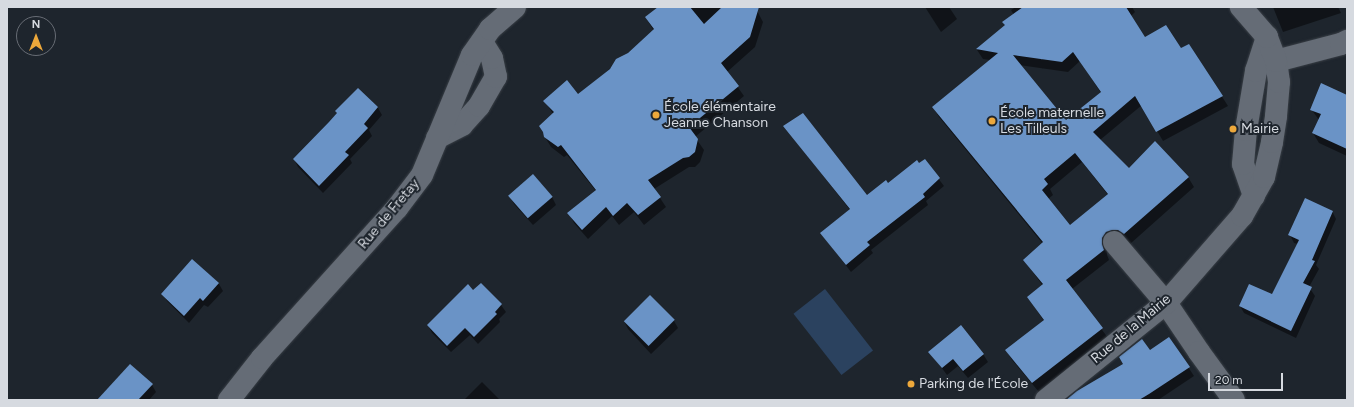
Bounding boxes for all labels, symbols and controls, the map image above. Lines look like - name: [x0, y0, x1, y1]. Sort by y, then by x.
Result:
- north arrow: [16, 16, 56, 56]
- text: N: [32, 18, 40, 31]
- place label: École élémentaire Jeanne Chanson: [664, 99, 776, 132]
- place label: École maternelle Les Tilleuls: [1000, 105, 1104, 138]
- marker: École élémentaire Jeanne Chanson: [651, 110, 661, 120]
- marker: École maternelle Les Tilleuls: [987, 116, 997, 126]
- place label: Mairie: [1241, 121, 1279, 137]
- marker: Mairie: [1228, 124, 1238, 134]
- street label: Rue de Fretay: [355, 175, 423, 253]
- street label: Rue de la Mairie: [1088, 291, 1174, 367]
- scale bar: [1210, 365, 1285, 391]
- text: 20 m: [1215, 373, 1243, 387]
- place label: Parking de l'École: [919, 376, 1028, 392]
- marker: Parking de l'École: [906, 379, 916, 389]

